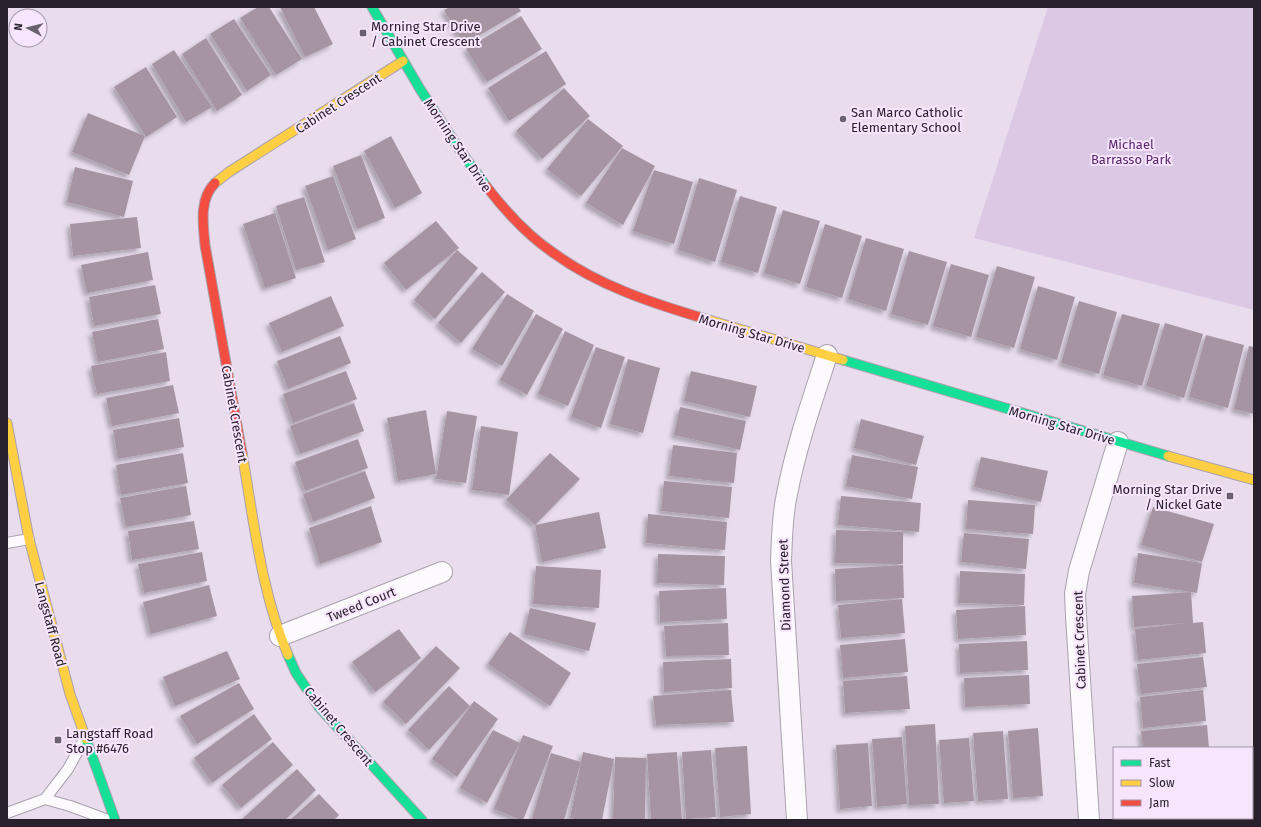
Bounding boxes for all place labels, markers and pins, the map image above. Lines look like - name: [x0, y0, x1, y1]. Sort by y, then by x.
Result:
- place label: Morning Star Drive / Cabinet Crescent: [371, 19, 481, 49]
- marker: Morning Star Drive / Cabinet Crescent: [358, 28, 368, 38]
- place label: San Marco Catholic Elementary School: [851, 105, 963, 135]
- marker: San Marco Catholic Elementary School: [838, 114, 848, 124]
- place label: Morning Star Drive / Nickel Gate: [1112, 482, 1222, 512]
- marker: Morning Star Drive / Nickel Gate: [1225, 491, 1235, 501]
- place label: Langstaff Road Stop #6476: [66, 726, 154, 756]
- marker: Langstaff Road Stop #6476: [53, 735, 63, 745]

